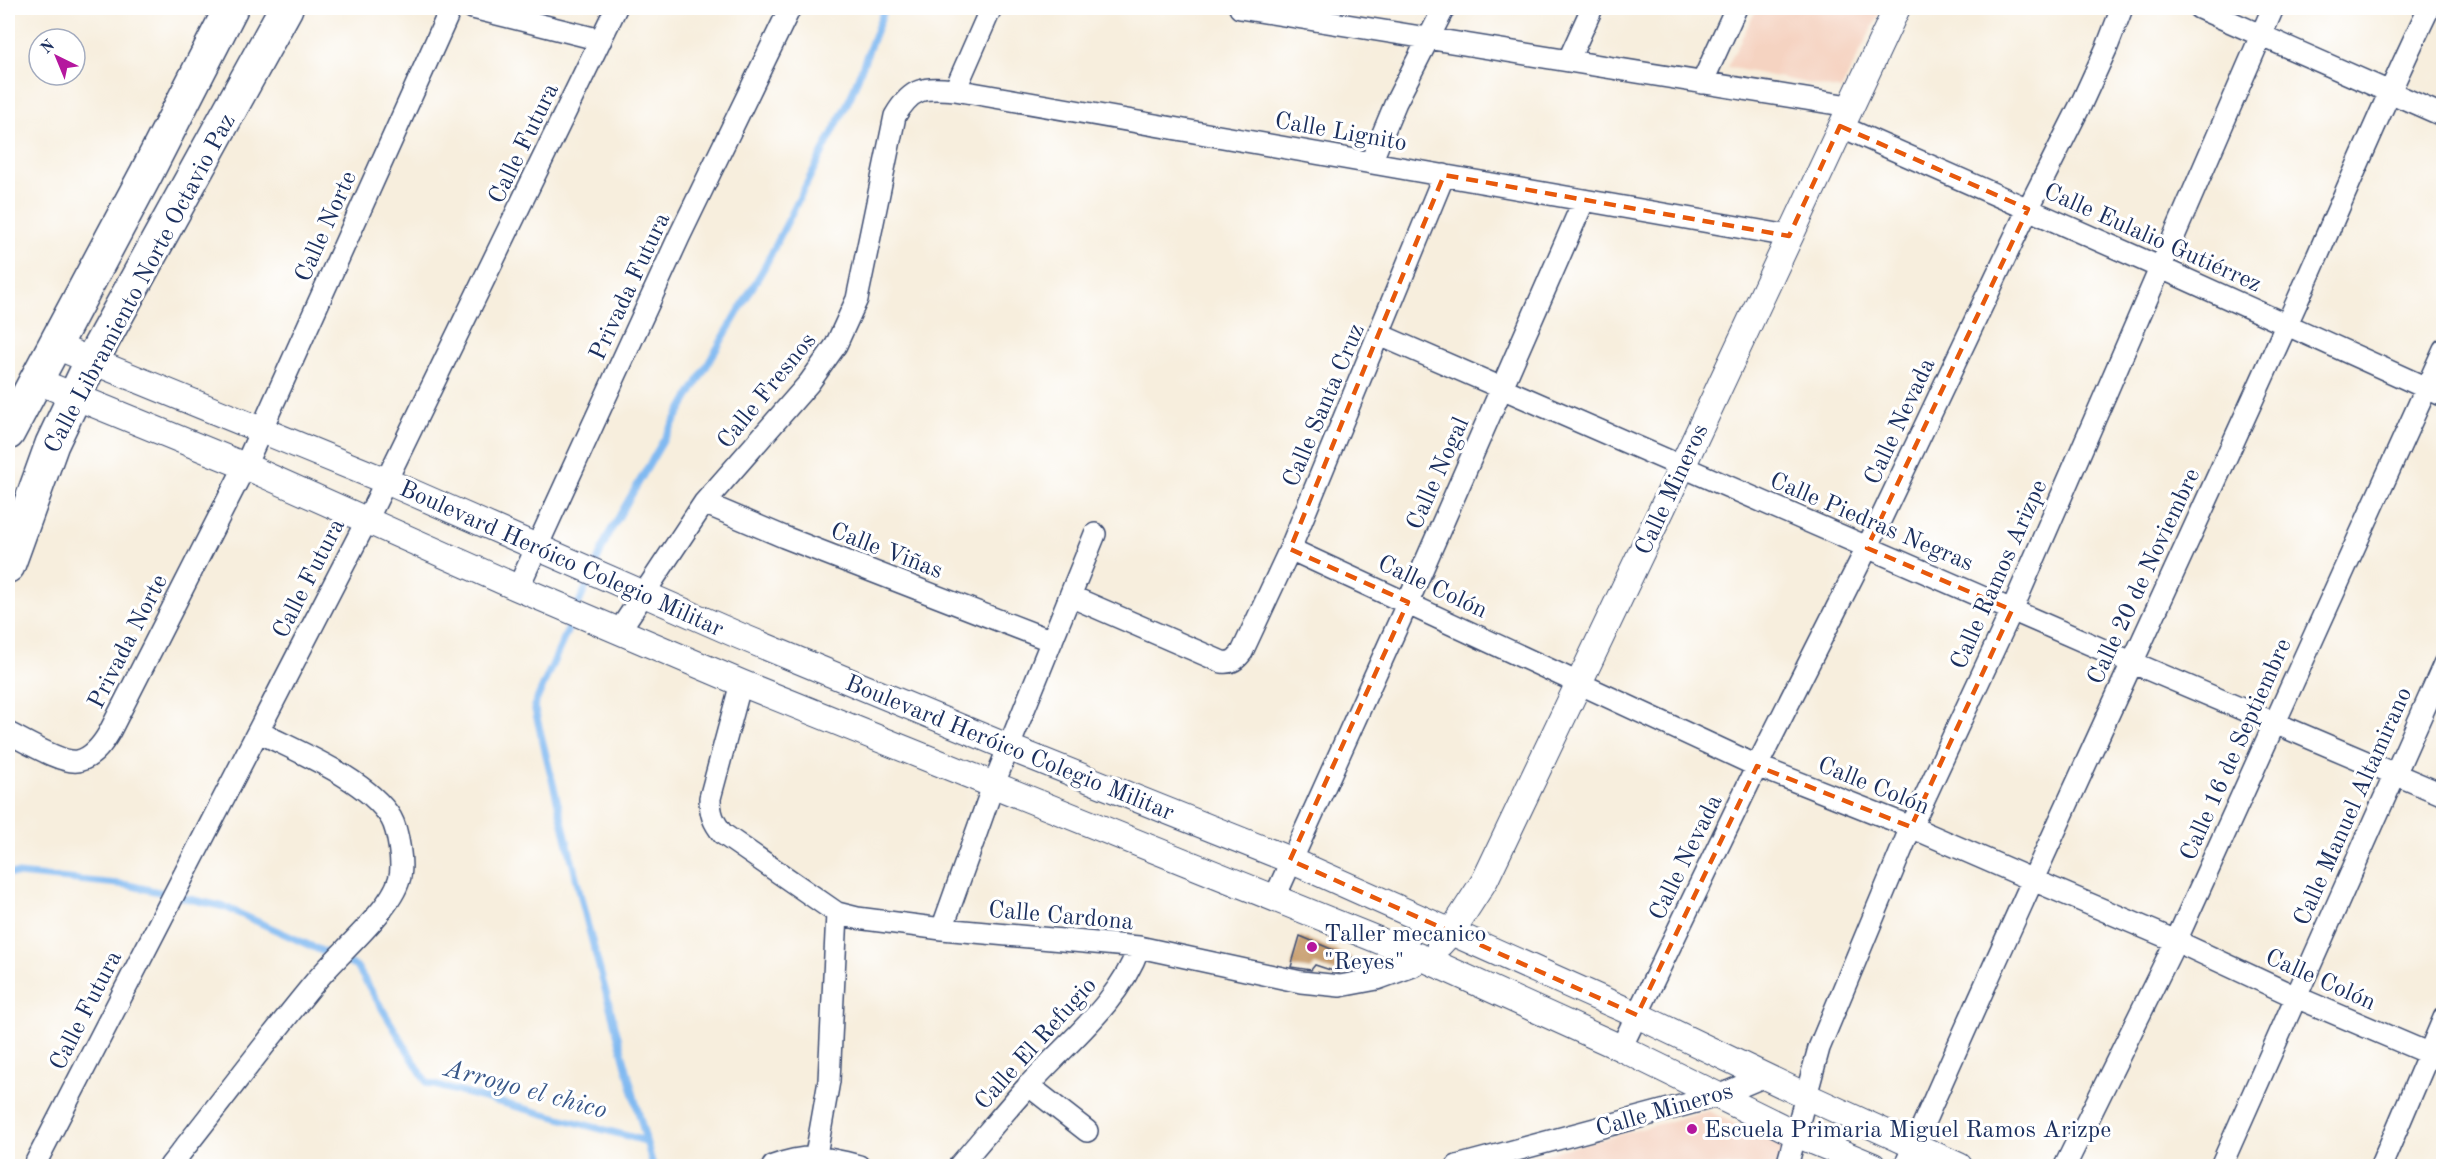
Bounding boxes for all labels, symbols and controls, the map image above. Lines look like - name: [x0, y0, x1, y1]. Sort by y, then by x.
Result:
- north arrow: [27, 27, 87, 87]
- text: N: [38, 37, 59, 58]
- street label: Calle Futura: [485, 80, 564, 208]
- street label: Calle Libramiento Norte Octavio Paz: [41, 110, 241, 458]
- street label: Calle Lignito: [1273, 110, 1409, 156]
- street label: Calle Norte: [292, 168, 362, 286]
- street label: Calle Eulalio Gutiérrez: [2040, 180, 2265, 298]
- street label: Privada Futura: [586, 209, 675, 364]
- street label: Calle Santa Cruz: [1280, 321, 1370, 491]
- street label: Calle Fresnos: [714, 329, 821, 454]
- street label: Calle Nevada: [1861, 355, 1941, 489]
- street label: Calle Nogal: [1403, 414, 1474, 534]
- street label: Calle Mineros: [1632, 421, 1714, 559]
- street label: Calle 20 de Noviembre: [2084, 465, 2205, 689]
- street label: Calle Piedras Negras: [1766, 469, 1976, 577]
- street label: Boulevard Heróico Colegio Militar: [395, 477, 727, 642]
- street label: Calle Ramos Arizpe: [1947, 477, 2052, 673]
- street label: Calle Futura: [269, 515, 350, 643]
- street label: Calle Viñas: [827, 520, 946, 584]
- street label: Calle Colón: [1374, 552, 1491, 624]
- street label: Privada Norte: [85, 571, 173, 713]
- street label: Calle 16 de Septiembre: [2177, 635, 2297, 864]
- street label: Boulevard Heróico Colegio Militar: [841, 672, 1177, 826]
- street label: Calle Manuel Altamirano: [2290, 684, 2417, 929]
- street label: Calle Colón: [1814, 754, 1932, 820]
- street label: Calle Nevada: [1646, 791, 1728, 924]
- street label: Calle Cardona: [987, 899, 1135, 935]
- place label: Taller mecanico "Reyes": [1324, 923, 1487, 975]
- marker: Taller mecanico "Reyes": [1305, 940, 1319, 954]
- street label: Calle Colón: [2261, 946, 2379, 1016]
- street label: Calle Futura: [46, 947, 127, 1075]
- street label: Calle El Refugio: [971, 974, 1102, 1115]
- water label: Arroyo el chico: [439, 1055, 610, 1124]
- street label: Calle Mineros: [1593, 1080, 1736, 1142]
- place label: Escuela Primaria Miguel Ramos Arizpe: [1704, 1119, 2111, 1143]
- marker: Escuela Primaria Miguel Ramos Arizpe: [1685, 1122, 1699, 1136]

